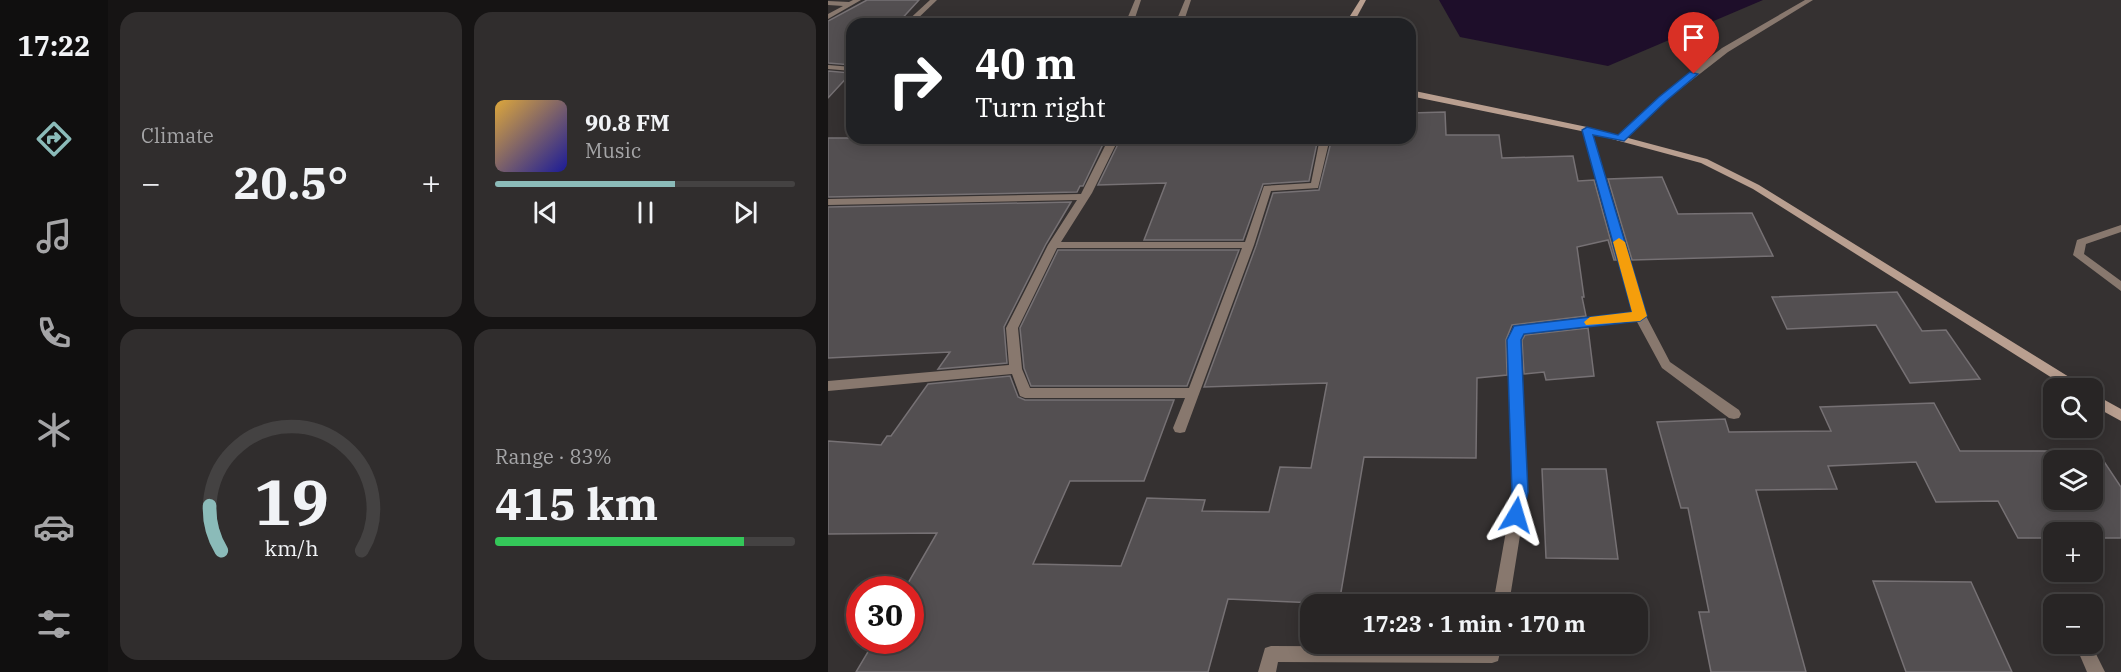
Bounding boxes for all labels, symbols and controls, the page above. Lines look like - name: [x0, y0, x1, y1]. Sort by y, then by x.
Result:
- pin: [1668, 12, 1719, 74]
- icon: arrive: [1677, 21, 1710, 54]
- text: 17:22: [18, 28, 90, 63]
- text: 40 m: [975, 36, 1076, 91]
- icon: right: [876, 42, 954, 120]
- text: Turn right: [975, 89, 1106, 124]
- text: 90.8 FM: [585, 108, 670, 137]
- icon: directions: [33, 118, 75, 160]
- text: Climate: [141, 122, 214, 149]
- text: Music: [585, 137, 641, 164]
- text: 20.5°: [234, 153, 348, 211]
- text: −: [141, 161, 161, 204]
- text: +: [421, 161, 441, 204]
- icon: previous: [529, 196, 562, 229]
- icon: pause: [629, 196, 662, 229]
- icon: next: [729, 196, 762, 229]
- icon: music: [33, 215, 75, 257]
- icon: phone: [33, 312, 75, 354]
- map controls: [2043, 378, 2103, 654]
- button: search: [2043, 378, 2103, 438]
- icon: climate: [33, 409, 75, 451]
- text: Range · 83%: [495, 443, 612, 470]
- button: layers: [2043, 450, 2103, 510]
- text: 19: [254, 461, 328, 542]
- text: 415 km: [495, 474, 658, 532]
- position arrow: [1484, 483, 1548, 547]
- icon: car: [33, 506, 75, 548]
- button: +: [2043, 522, 2103, 582]
- text: km/h: [264, 535, 318, 563]
- speed limit sign: 30: [846, 576, 924, 654]
- button: −: [2043, 594, 2103, 654]
- icon: filters: [33, 603, 75, 645]
- text: 17:23 · 1 min · 170 m: [1362, 609, 1586, 638]

